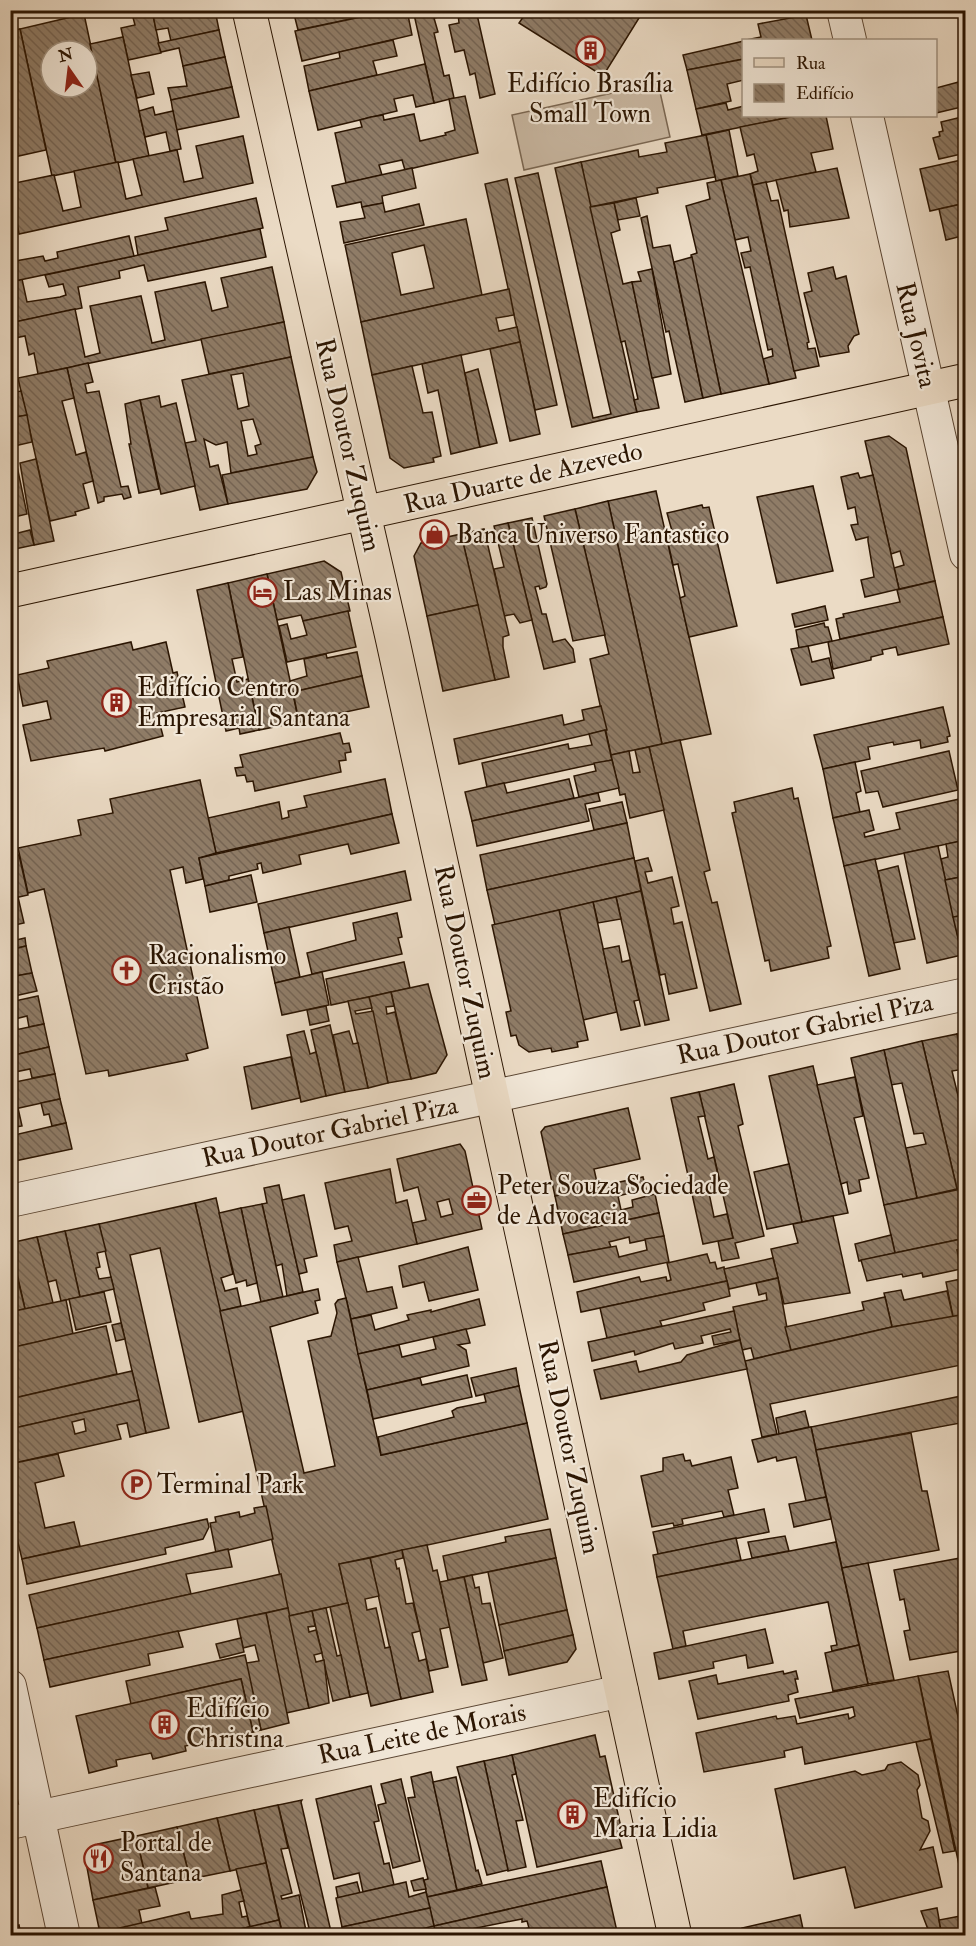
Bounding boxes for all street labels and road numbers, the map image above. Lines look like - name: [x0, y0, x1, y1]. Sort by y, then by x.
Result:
- street label: Rua Jovita: [888, 279, 944, 391]
- street label: Rua Doutor Zuquim: [308, 335, 388, 555]
- street label: Rua Duarte de Azevedo: [401, 435, 645, 521]
- street label: Rua Doutor Zuquim: [427, 862, 503, 1082]
- street label: Rua Doutor Gabriel Piza: [674, 986, 936, 1072]
- street label: Rua Doutor Gabriel Piza: [199, 1089, 461, 1175]
- street label: Rua Doutor Zuquim: [531, 1337, 607, 1557]
- street label: Rua Leite de Morais: [315, 1696, 529, 1772]

